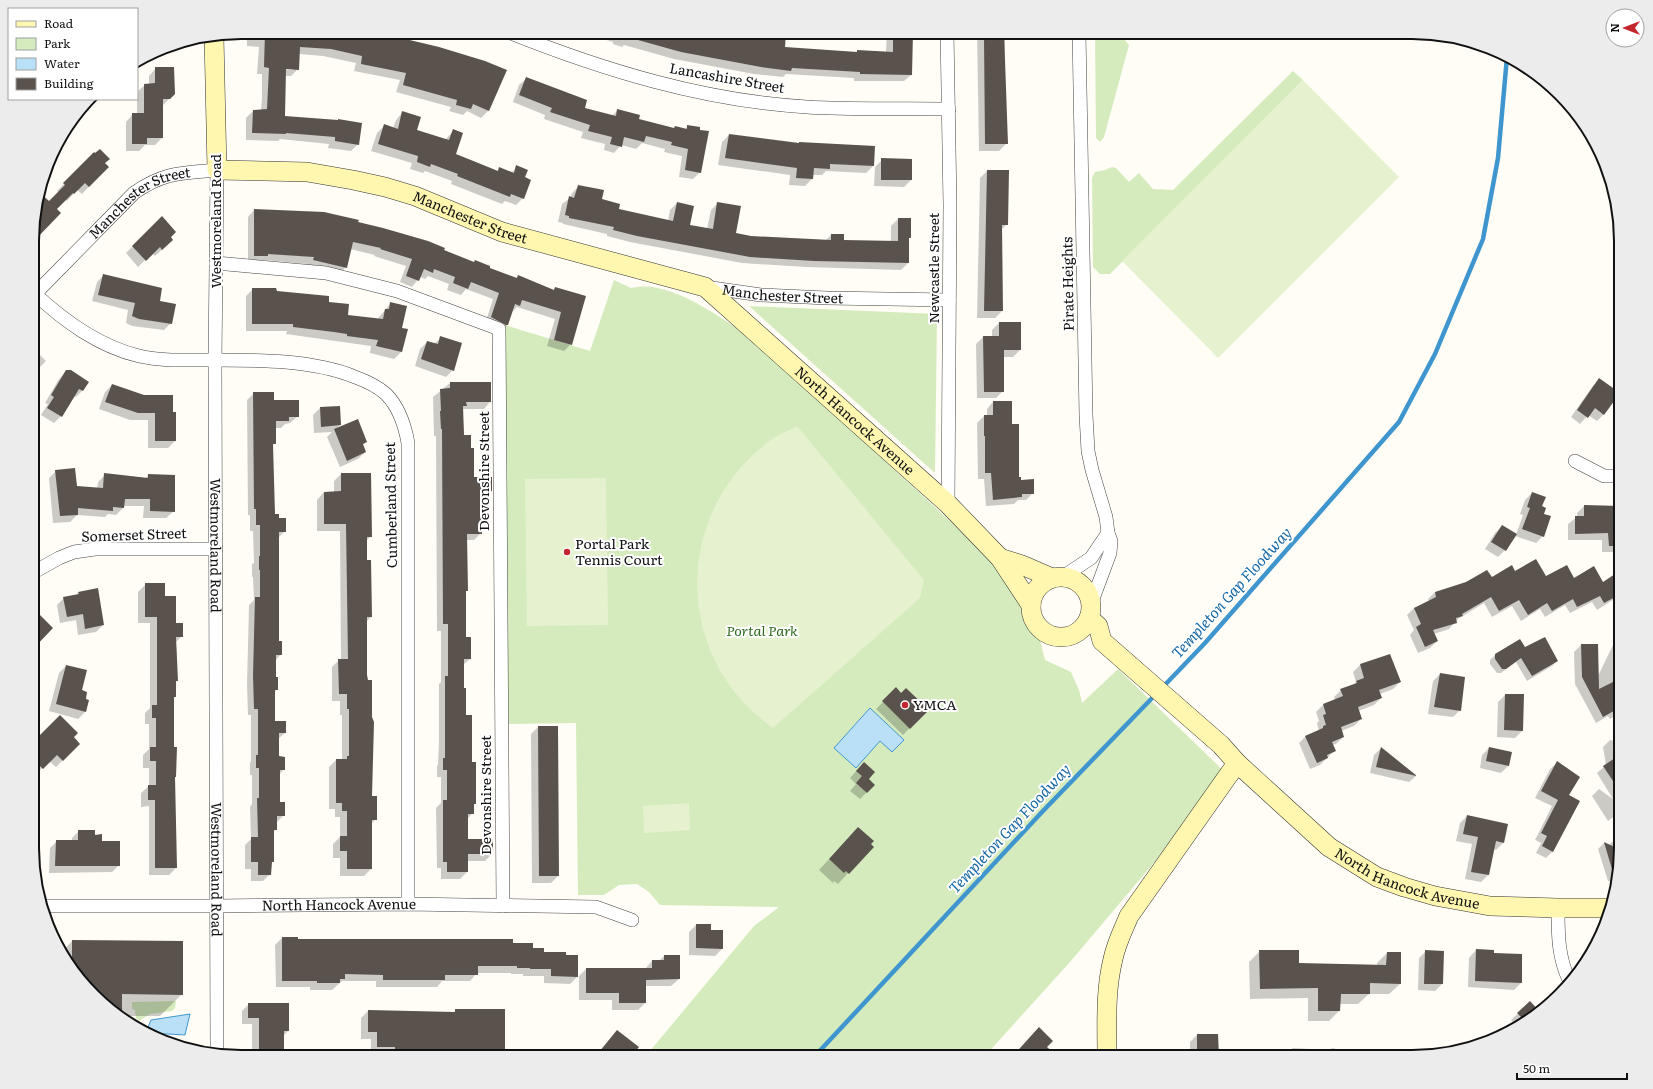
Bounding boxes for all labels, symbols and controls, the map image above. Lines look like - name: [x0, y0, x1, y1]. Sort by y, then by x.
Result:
- legend: [8, 8, 138, 100]
- north arrow: [1605, 8, 1645, 48]
- text: Road: [44, 14, 74, 32]
- text: N: [1606, 23, 1622, 33]
- text: Park: [44, 34, 71, 52]
- text: Water: [44, 54, 80, 72]
- street label: Lancashire Street: [668, 57, 787, 97]
- text: Building: [44, 74, 94, 92]
- street label: Westmoreland Road: [205, 153, 225, 288]
- street label: Manchester Street: [84, 161, 192, 243]
- street label: Manchester Street: [410, 185, 530, 248]
- street label: Newcastle Street: [923, 212, 943, 323]
- street label: Pirate Heights: [1056, 237, 1078, 331]
- street label: Manchester Street: [721, 279, 844, 307]
- street label: North Hancock Avenue: [791, 361, 920, 479]
- street label: Devonshire Street: [473, 411, 493, 531]
- street label: Cumberland Street: [379, 441, 401, 568]
- street label: Westmoreland Road: [206, 478, 227, 613]
- water label: Templeton Gap Floodway: [1165, 521, 1296, 663]
- street label: Somerset Street: [81, 522, 187, 546]
- place label: Portal Park Tennis Court: [575, 533, 663, 569]
- marker: Portal Park Tennis Court: [562, 547, 572, 557]
- park label: Portal Park: [726, 620, 798, 640]
- place label: YMCA: [913, 694, 957, 714]
- marker: YMCA: [900, 700, 910, 710]
- street label: Devonshire Street: [475, 735, 495, 855]
- water label: Templeton Gap Floodway: [942, 758, 1075, 898]
- street label: Westmoreland Road: [207, 802, 228, 937]
- street label: North Hancock Avenue: [1331, 842, 1481, 913]
- street label: North Hancock Avenue: [262, 893, 416, 915]
- scale bar: [1517, 1055, 1627, 1081]
- text: 50 m: [1523, 1059, 1550, 1077]

